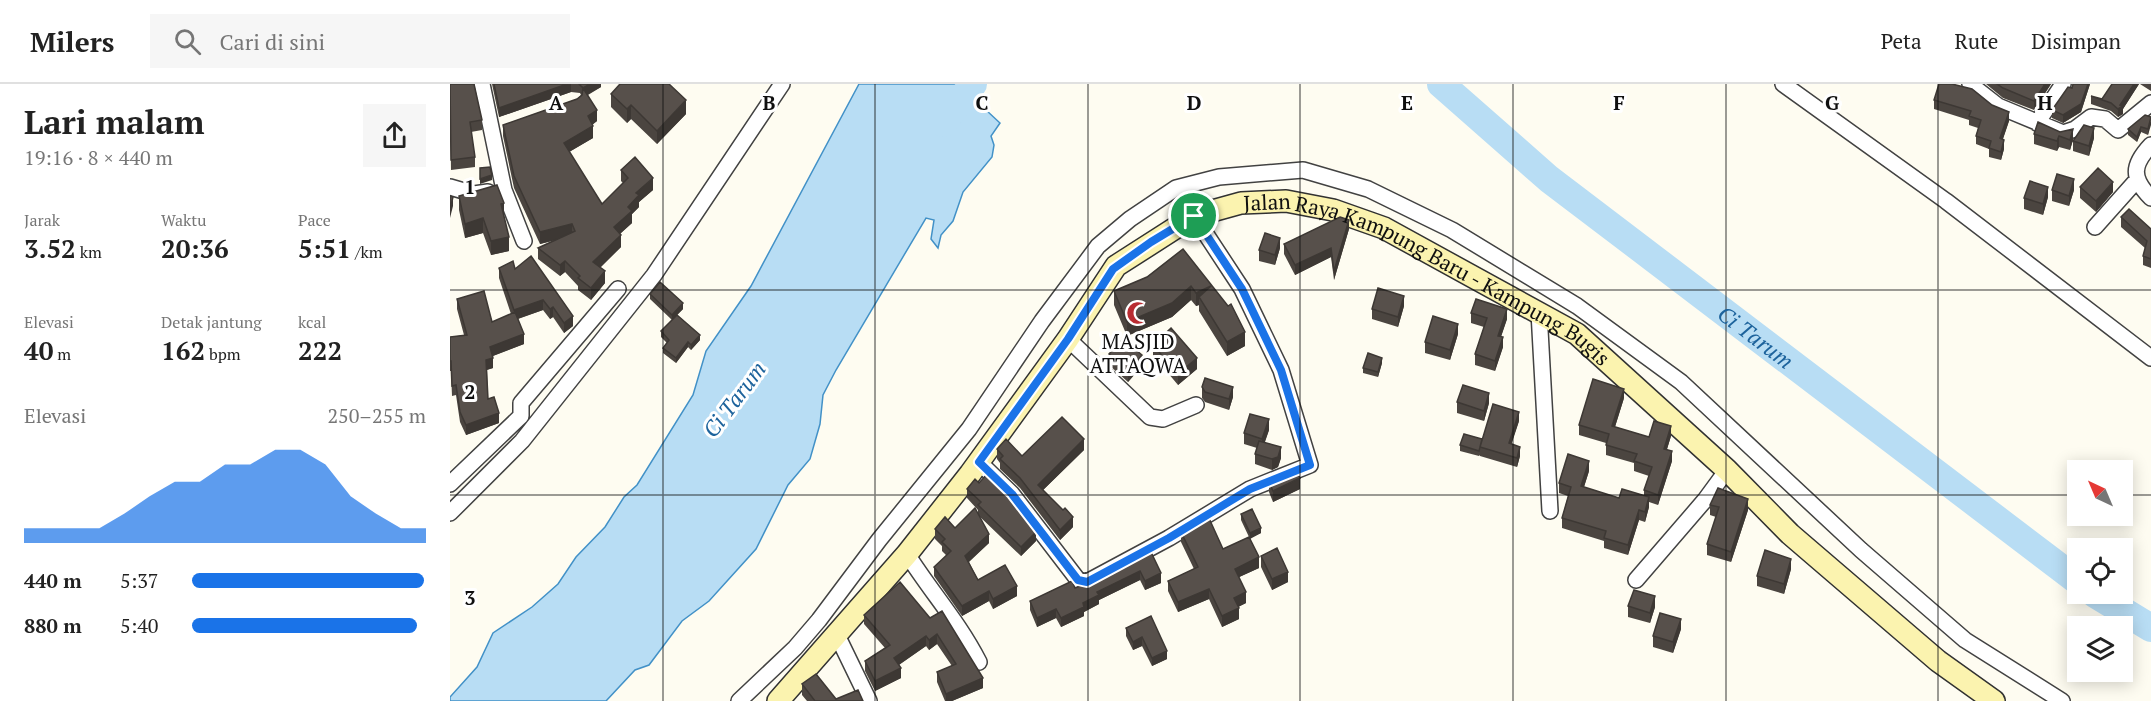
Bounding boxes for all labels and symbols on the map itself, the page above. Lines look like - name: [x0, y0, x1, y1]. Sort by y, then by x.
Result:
- text: A: [549, 89, 564, 116]
- text: B: [763, 89, 776, 116]
- text: C: [975, 89, 989, 116]
- text: D: [1187, 89, 1201, 116]
- text: E: [1401, 89, 1413, 116]
- text: F: [1613, 89, 1625, 116]
- text: G: [1825, 89, 1839, 116]
- text: H: [2037, 89, 2053, 116]
- text: 1: [464, 173, 476, 200]
- street label: Jalan Raya Kampung Baru - Kampung Bugis: [1243, 187, 1616, 371]
- pin: [1168, 190, 1219, 241]
- water label: Ci Tarum: [1712, 298, 1800, 375]
- mosque icon: MASJID ATTAQWA: [1125, 300, 1151, 326]
- place label: MASJID ATTAQWA: [1089, 327, 1187, 379]
- water label: Ci Tarum: [696, 355, 772, 443]
- text: 2: [464, 378, 476, 405]
- north arrow: [2067, 460, 2133, 526]
- text: 3: [464, 584, 476, 611]

